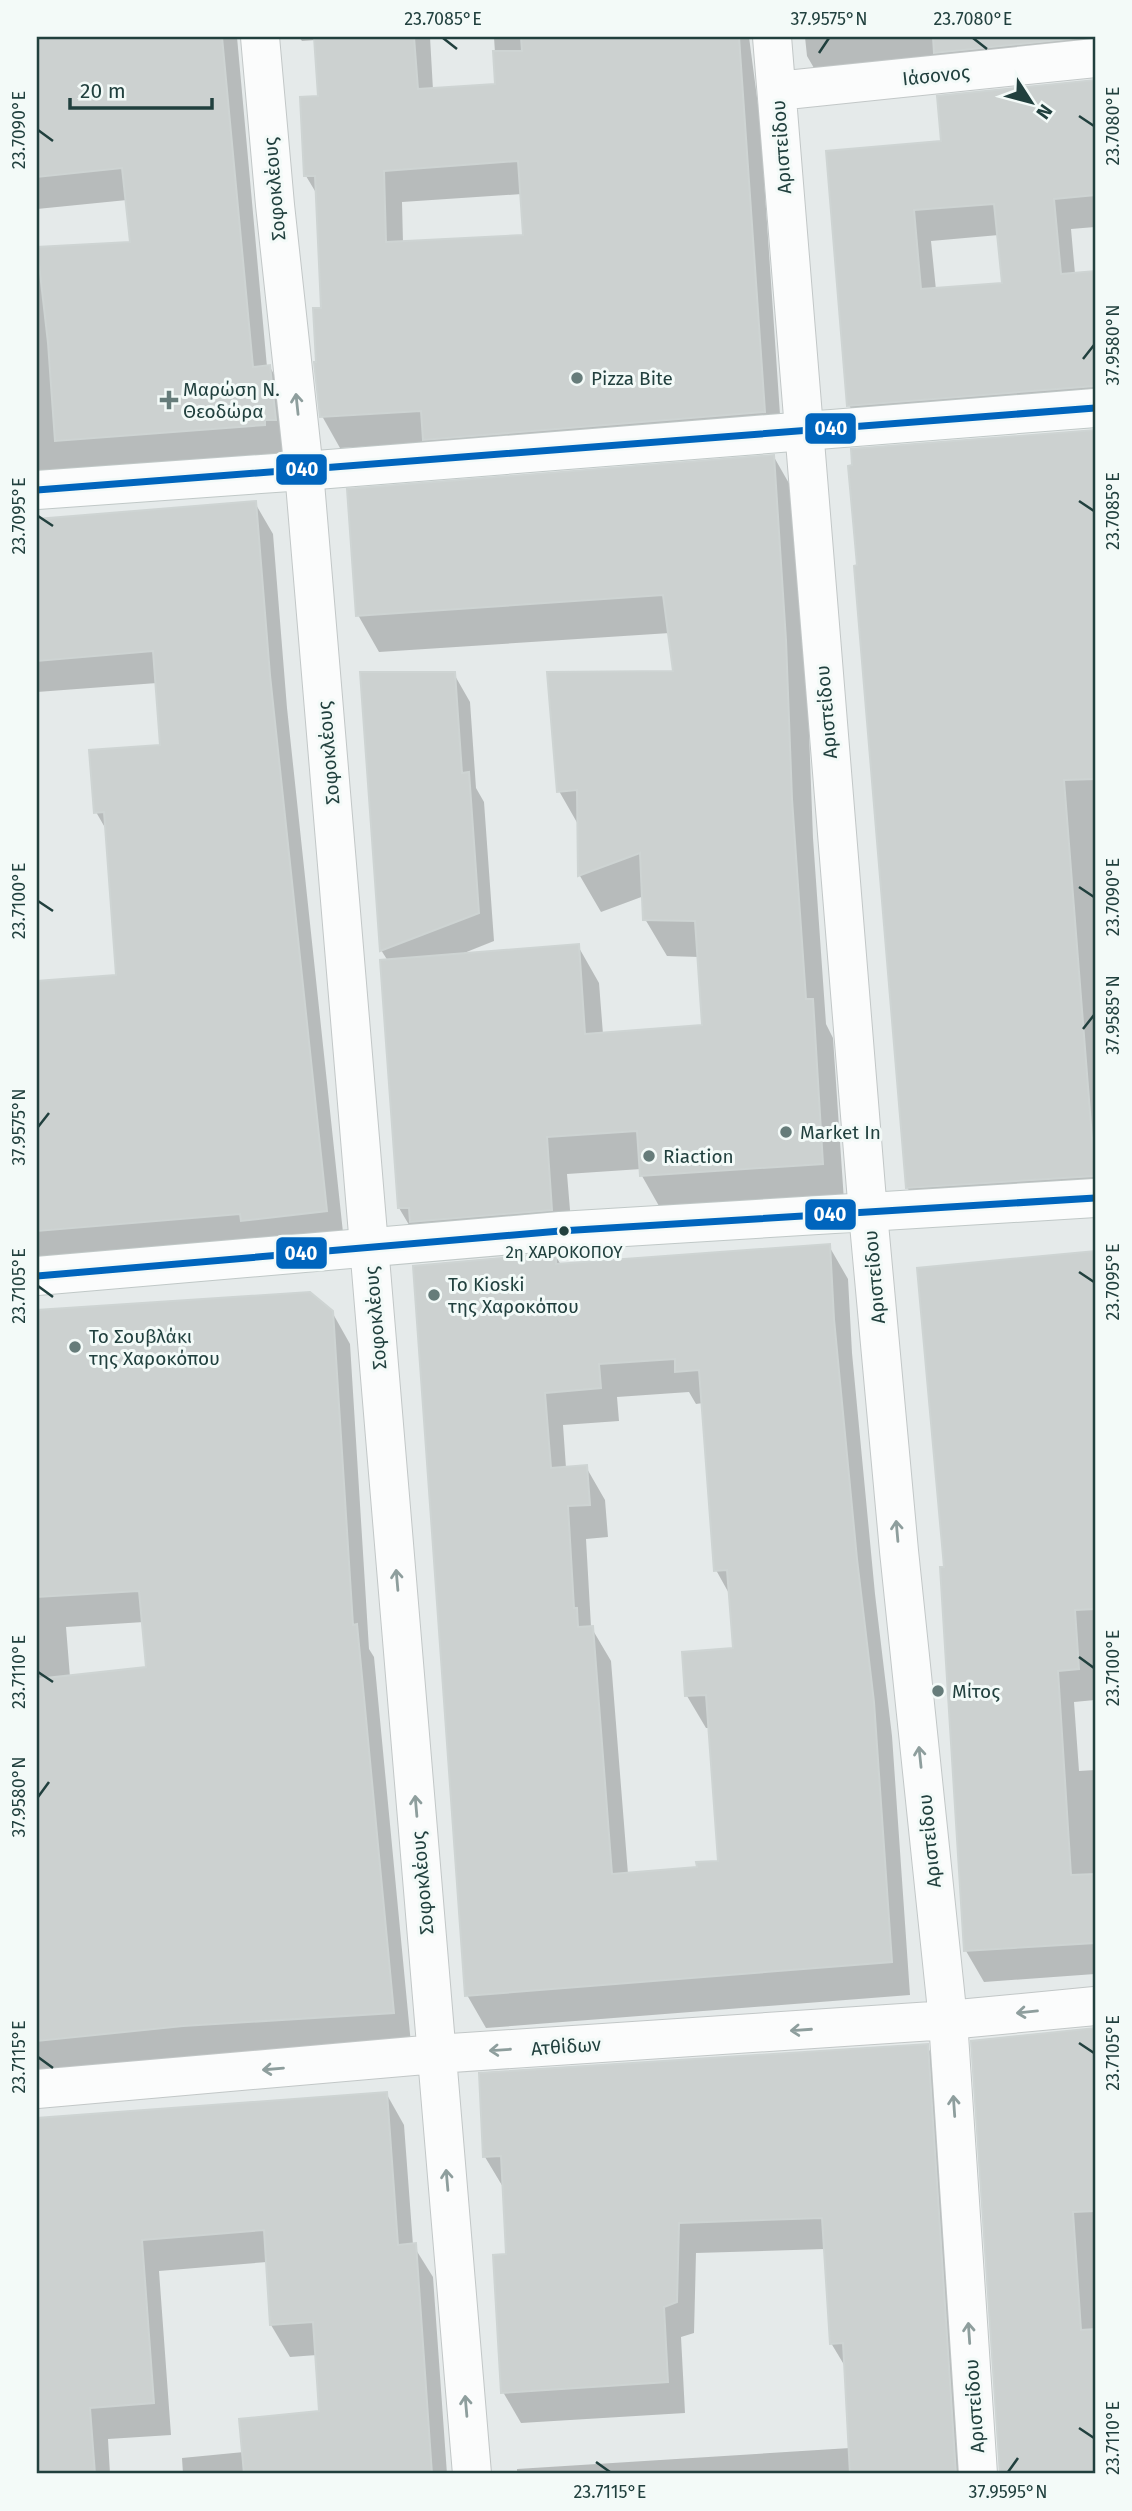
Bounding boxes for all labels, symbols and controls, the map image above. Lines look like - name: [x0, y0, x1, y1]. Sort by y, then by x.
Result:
- text: 23.7085°E: [404, 8, 482, 30]
- text: 37.9575°N: [790, 8, 868, 30]
- text: 23.7080°E: [934, 8, 1012, 30]
- street label: Ιάσονος: [901, 61, 971, 90]
- scale bar: [70, 66, 212, 110]
- north arrow: [996, 66, 1066, 136]
- text: 20 m: [80, 78, 126, 104]
- text: 23.7080°E: [1102, 87, 1124, 165]
- text: 23.7090°E: [8, 91, 30, 169]
- street label: Αριστείδου: [767, 99, 796, 195]
- text: N: [1031, 100, 1057, 124]
- street label: Σοφοκλέους: [259, 136, 290, 242]
- text: 37.9580°N: [1102, 305, 1124, 385]
- place label: Pizza Bite: [591, 367, 673, 390]
- marker: Pizza Bite: [569, 370, 585, 386]
- place label: Μαρώση Ν. Θεοδώρα: [183, 378, 280, 423]
- marker: Μαρώση Ν. Θεοδώρα: [161, 392, 177, 408]
- one-way arrow: [290, 393, 303, 415]
- line badge: 040: [804, 412, 857, 445]
- text: 040: [815, 417, 847, 440]
- line badge: 040: [275, 453, 328, 486]
- text: 040: [286, 458, 318, 481]
- text: 23.7085°E: [1102, 472, 1124, 550]
- text: 23.7095°E: [8, 477, 30, 555]
- street label: Αριστείδου: [811, 664, 842, 760]
- street label: Σοφοκλέους: [313, 700, 344, 806]
- text: 23.7090°E: [1102, 858, 1124, 936]
- text: 23.7100°E: [8, 863, 30, 939]
- text: 37.9585°N: [1102, 975, 1124, 1055]
- text: 37.9575°N: [8, 1088, 30, 1166]
- place label: Market In: [800, 1121, 881, 1144]
- marker: Market In: [778, 1124, 794, 1140]
- place label: Riaction: [663, 1145, 734, 1168]
- marker: Riaction: [641, 1148, 657, 1164]
- line badge: 040: [804, 1198, 857, 1231]
- text: 040: [814, 1203, 846, 1226]
- marker: 2η ΧΑΡΟΚΟΠΟΥ: [557, 1224, 571, 1238]
- street label: Αριστείδου: [859, 1229, 890, 1325]
- line badge: 040: [275, 1236, 328, 1270]
- text: 040: [285, 1242, 317, 1265]
- place label: 2η ΧΑΡΟΚΟΠΟΥ: [505, 1242, 623, 1263]
- text: 23.7095°E: [1102, 1243, 1124, 1321]
- text: 23.7105°E: [8, 1248, 30, 1324]
- street label: Σοφοκλέους: [360, 1265, 391, 1371]
- place label: Το Kioski της Χαροκόπου: [447, 1273, 579, 1318]
- marker: Το Kioski της Χαροκόπου: [426, 1287, 442, 1303]
- place label: Το Σουβλάκι της Χαροκόπου: [88, 1325, 220, 1370]
- marker: Το Σουβλάκι της Χαροκόπου: [67, 1339, 83, 1355]
- one-way arrow: [890, 1520, 903, 1543]
- one-way arrow: [390, 1569, 403, 1591]
- text: 23.7100°E: [1102, 1630, 1124, 1706]
- text: 23.7110°E: [8, 1635, 30, 1709]
- place label: Μίτος: [952, 1680, 1000, 1703]
- marker: Μίτος: [930, 1683, 946, 1699]
- one-way arrow: [914, 1747, 927, 1769]
- text: 37.9580°N: [8, 1757, 30, 1837]
- street label: Αριστείδου: [913, 1793, 946, 1889]
- one-way arrow: [409, 1796, 422, 1818]
- street label: Σοφοκλέους: [407, 1830, 438, 1936]
- one-way arrow: [1017, 2006, 1039, 2019]
- text: 23.7105°E: [1102, 2015, 1124, 2091]
- text: 23.7115°E: [8, 2020, 30, 2094]
- one-way arrow: [790, 2024, 812, 2037]
- street label: Ατθίδων: [530, 2033, 602, 2060]
- one-way arrow: [489, 2044, 512, 2057]
- one-way arrow: [263, 2063, 285, 2076]
- one-way arrow: [947, 2095, 960, 2118]
- one-way arrow: [440, 2169, 453, 2191]
- one-way arrow: [962, 2322, 975, 2345]
- street label: Αριστείδου: [960, 2358, 989, 2454]
- one-way arrow: [459, 2395, 472, 2418]
- text: 23.7110°E: [1102, 2401, 1124, 2475]
- text: 23.7115°E: [573, 2481, 647, 2503]
- text: 37.9595°N: [969, 2481, 1047, 2503]

